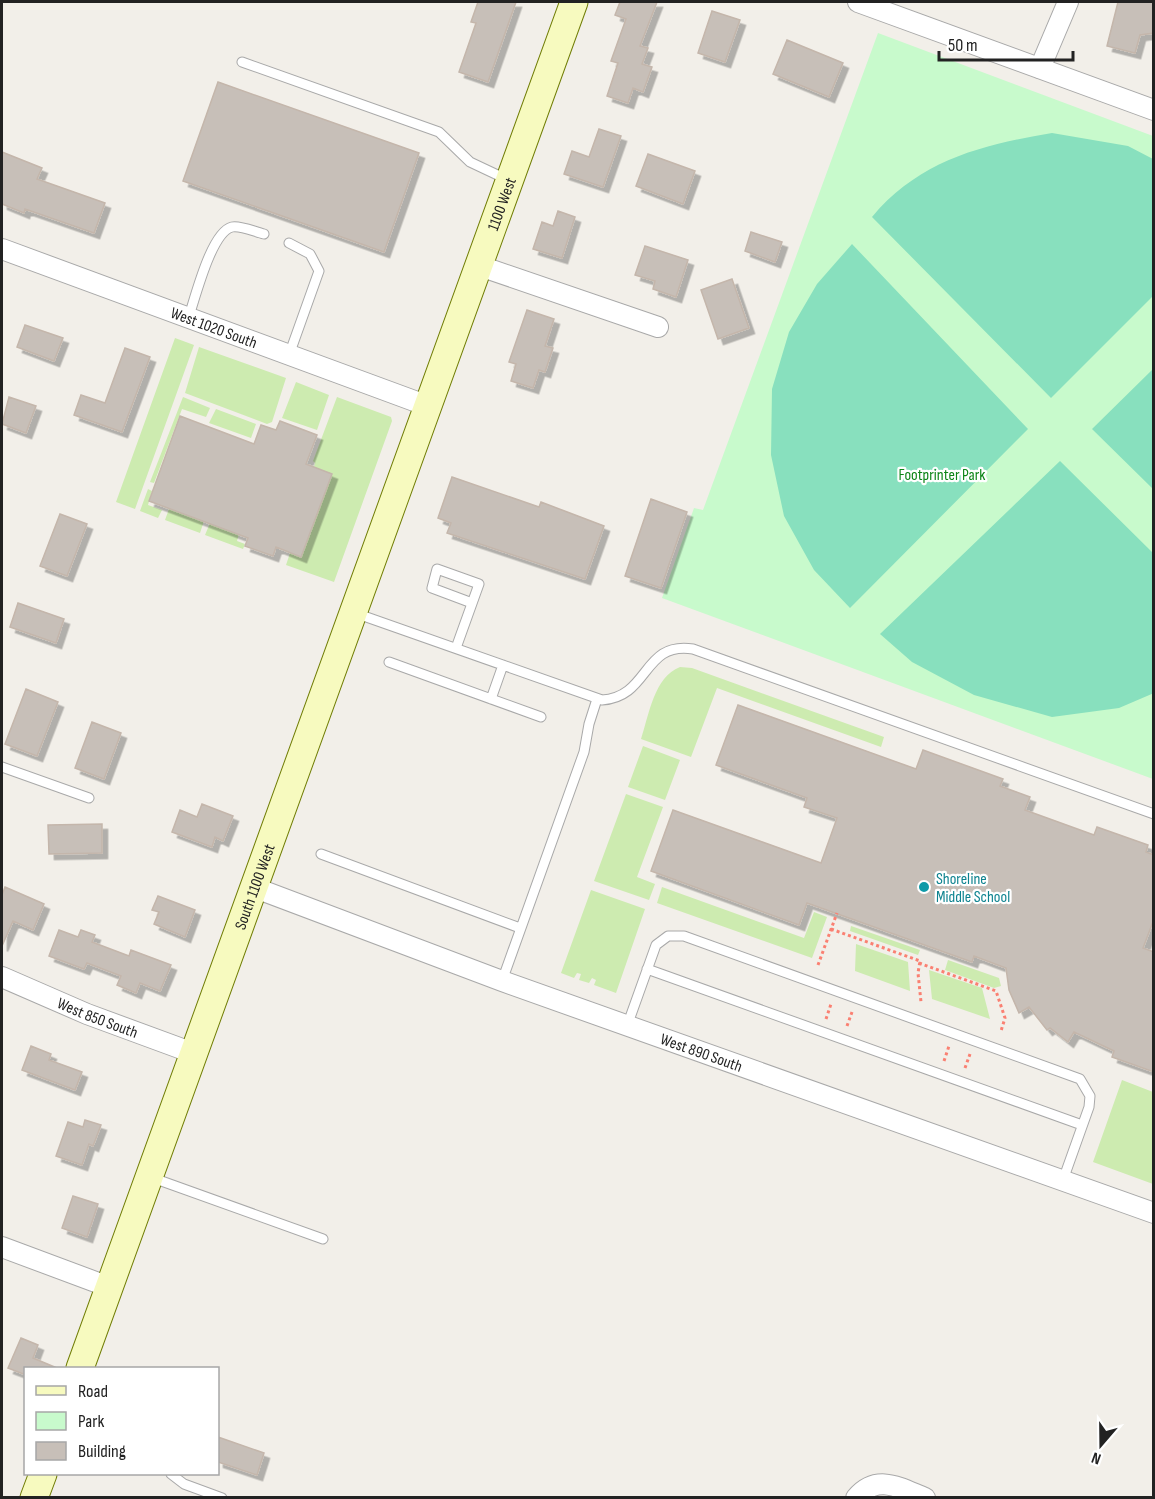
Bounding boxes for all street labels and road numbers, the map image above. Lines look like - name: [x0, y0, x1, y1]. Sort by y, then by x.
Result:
- street label: 1100 West: [484, 175, 521, 234]
- street label: West 1020 South: [168, 304, 259, 353]
- street label: South 1100 West: [231, 841, 280, 932]
- street label: West 850 South: [54, 994, 140, 1043]
- street label: West 890 South: [658, 1030, 745, 1077]

